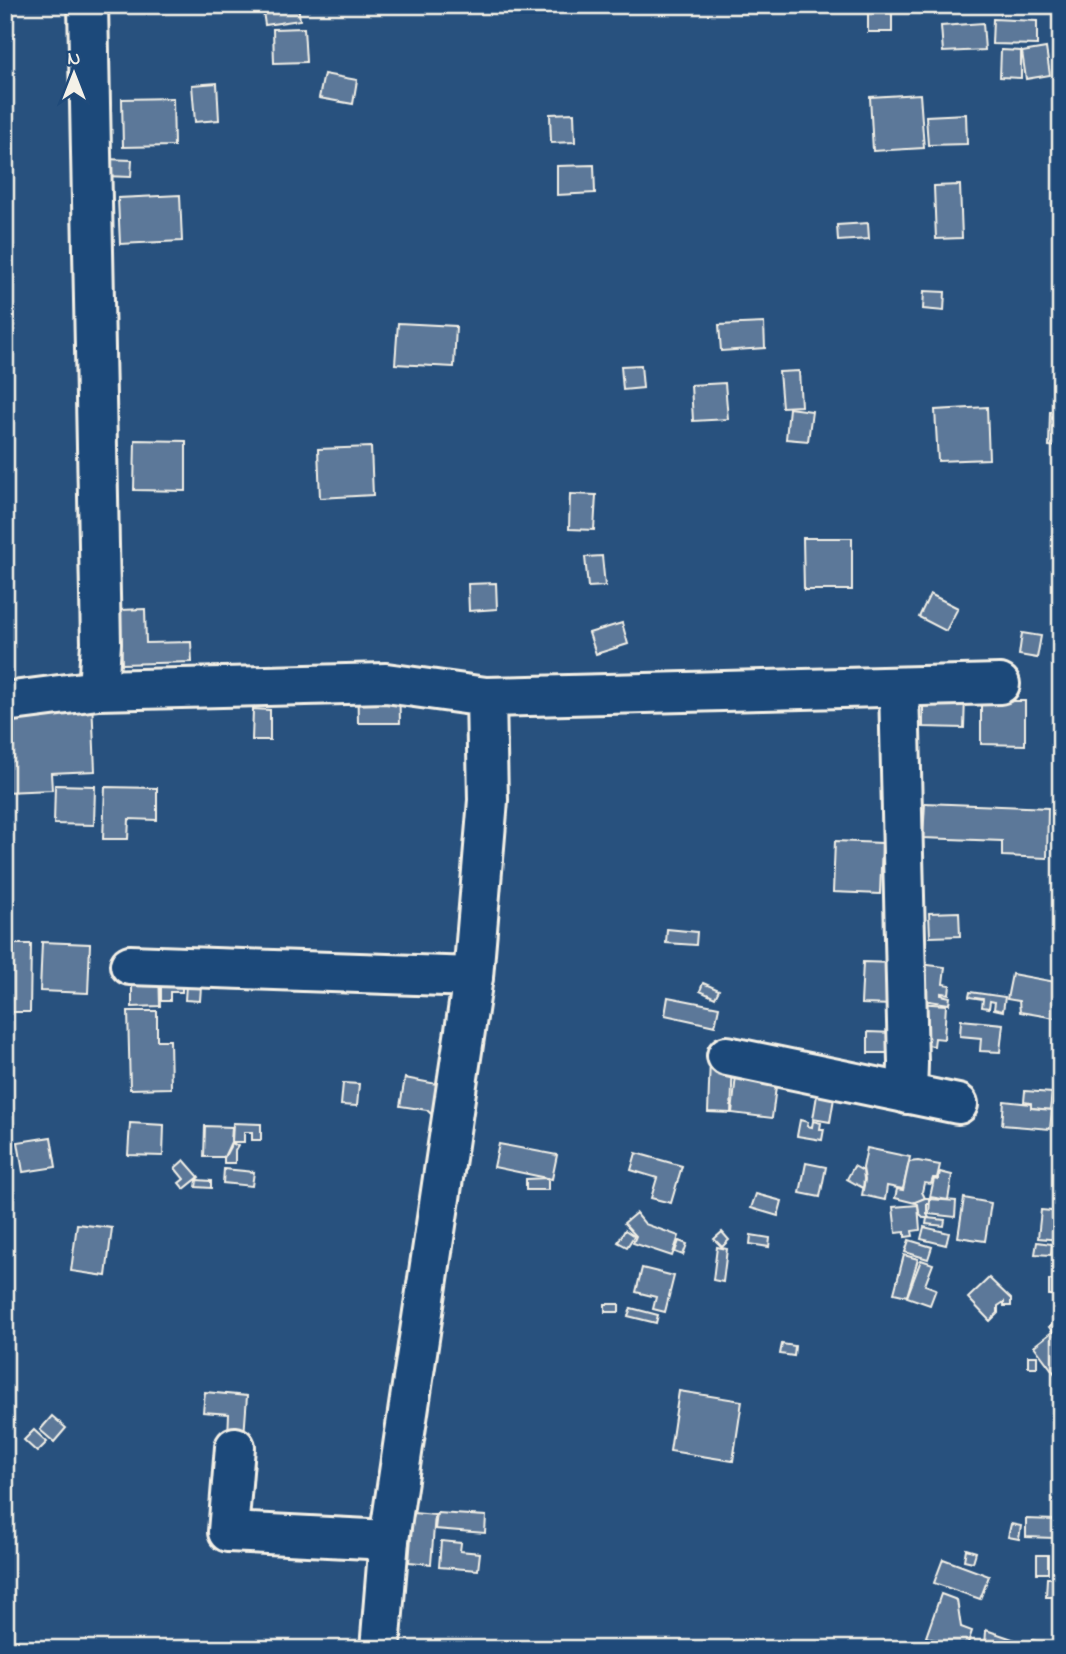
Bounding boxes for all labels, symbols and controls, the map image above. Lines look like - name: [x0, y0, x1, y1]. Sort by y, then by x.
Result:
- north arrow: [38, 38, 108, 108]
- text: N: [68, 46, 81, 73]

